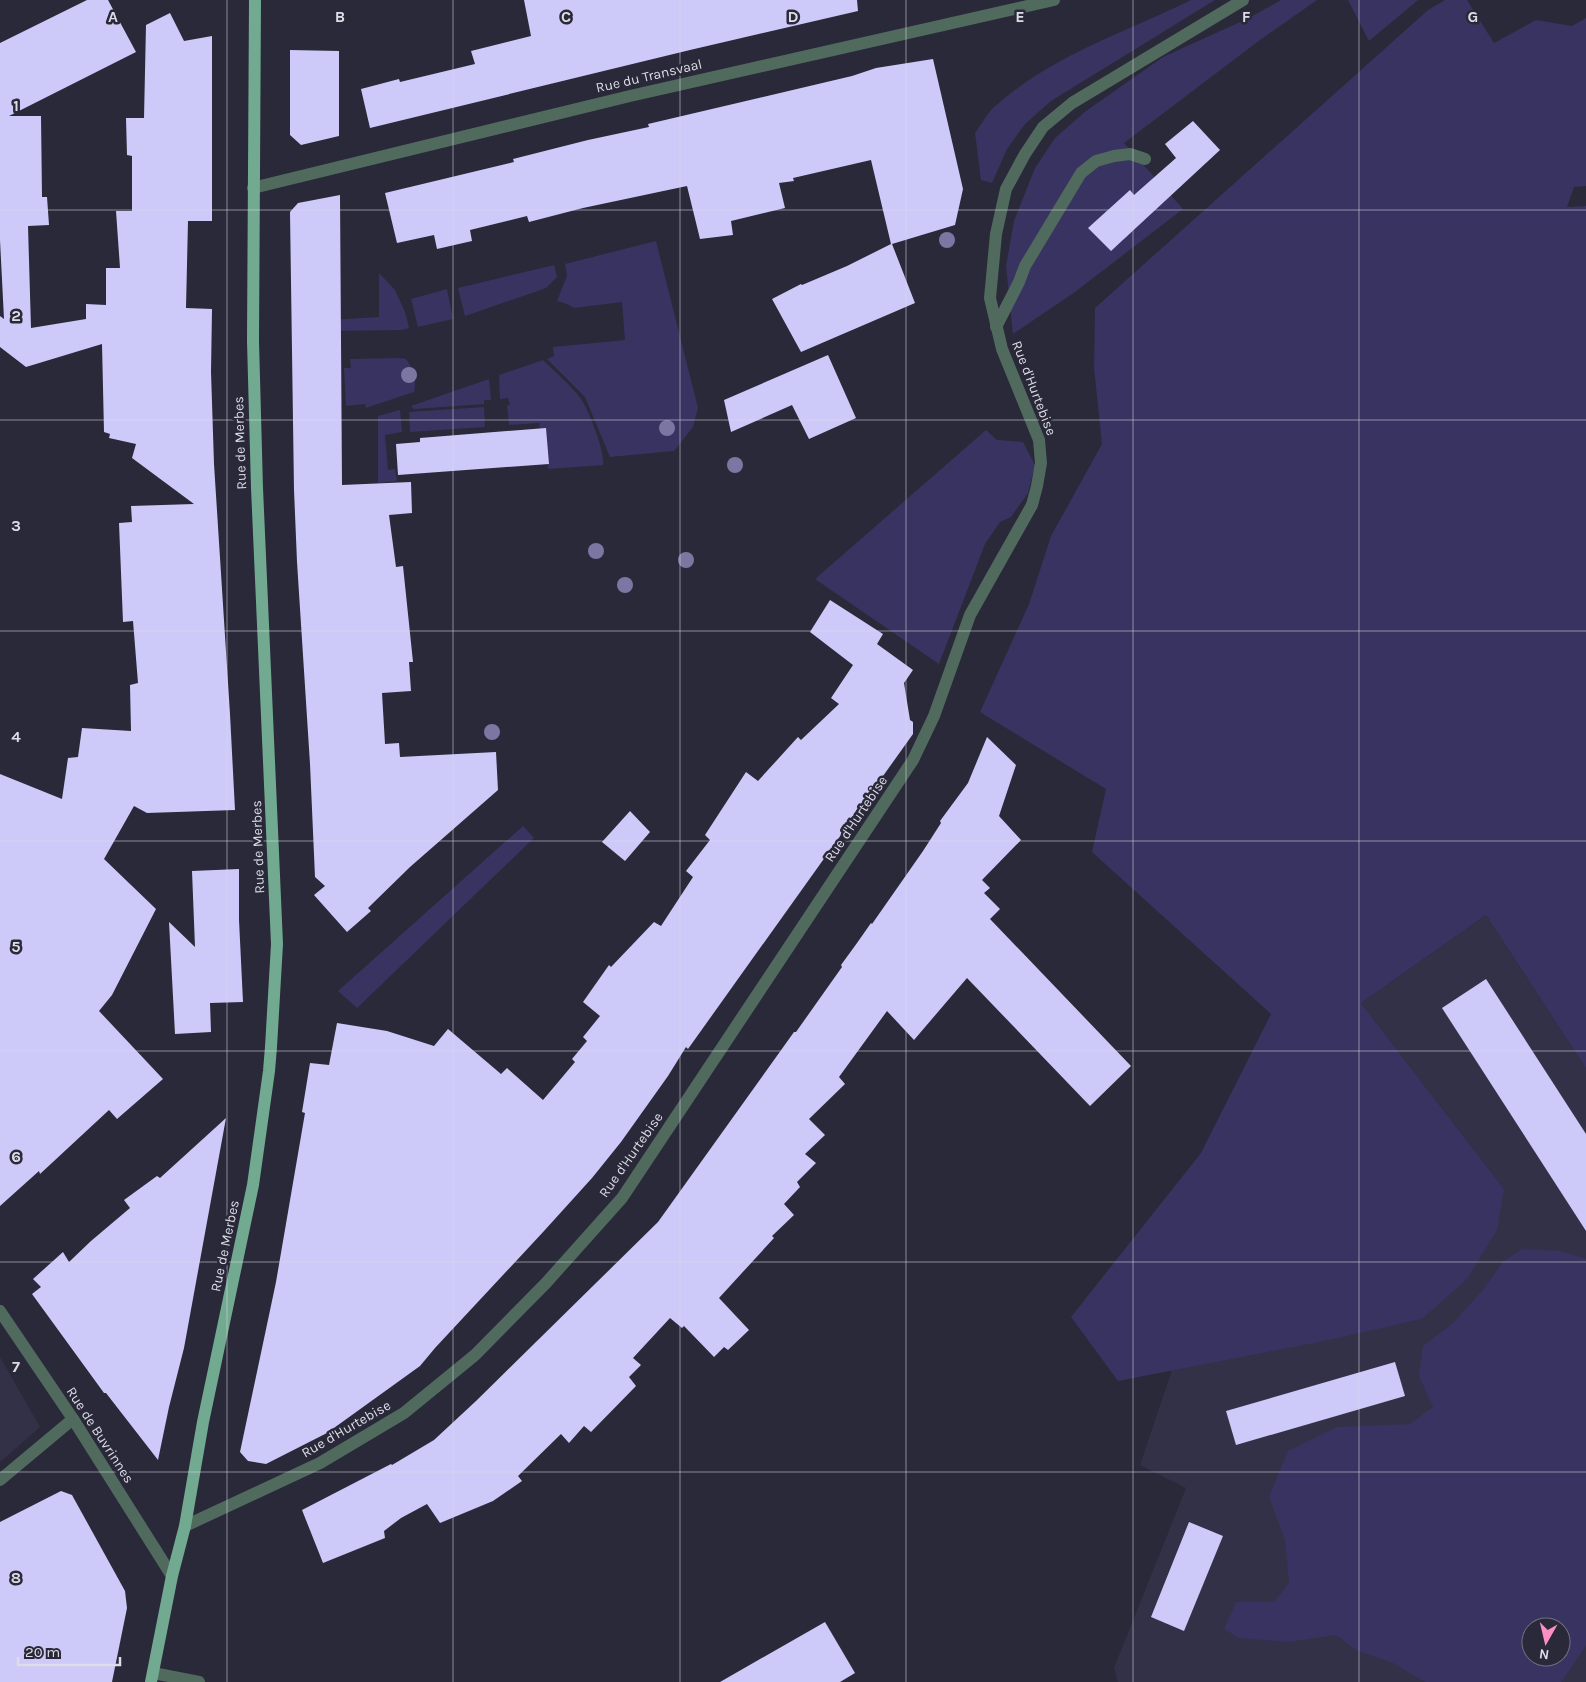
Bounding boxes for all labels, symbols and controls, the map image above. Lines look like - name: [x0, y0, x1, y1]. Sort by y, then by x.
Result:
- text: A: [108, 7, 118, 26]
- text: B: [335, 7, 345, 26]
- text: C: [561, 7, 571, 26]
- text: D: [788, 7, 799, 26]
- text: E: [1015, 7, 1025, 26]
- text: F: [1242, 7, 1251, 26]
- text: G: [1468, 7, 1478, 26]
- street label: Rue du Transvaal: [594, 56, 704, 96]
- text: 1: [13, 96, 19, 115]
- text: 2: [11, 306, 21, 325]
- street label: Rue d'Hurtebise: [1008, 338, 1060, 438]
- street label: Rue de Merbes: [230, 396, 250, 490]
- text: 3: [11, 516, 21, 535]
- text: 4: [11, 727, 21, 746]
- street label: Rue d'Hurtebise: [821, 773, 891, 865]
- street label: Rue de Merbes: [248, 800, 268, 894]
- text: 5: [11, 937, 21, 956]
- street label: Rue d'Hurtebise: [595, 1109, 667, 1201]
- text: 6: [11, 1147, 21, 1166]
- street label: Rue de Merbes: [207, 1199, 243, 1293]
- text: 7: [12, 1357, 20, 1376]
- street label: Rue de Buvrinnes: [63, 1384, 137, 1486]
- street label: Rue d'Hurtebise: [298, 1397, 394, 1461]
- text: 8: [11, 1568, 21, 1587]
- north arrow: [1521, 1617, 1571, 1667]
- scale bar: [18, 1634, 120, 1666]
- text: 20 m: [25, 1643, 60, 1661]
- text: N: [1538, 1645, 1550, 1663]

